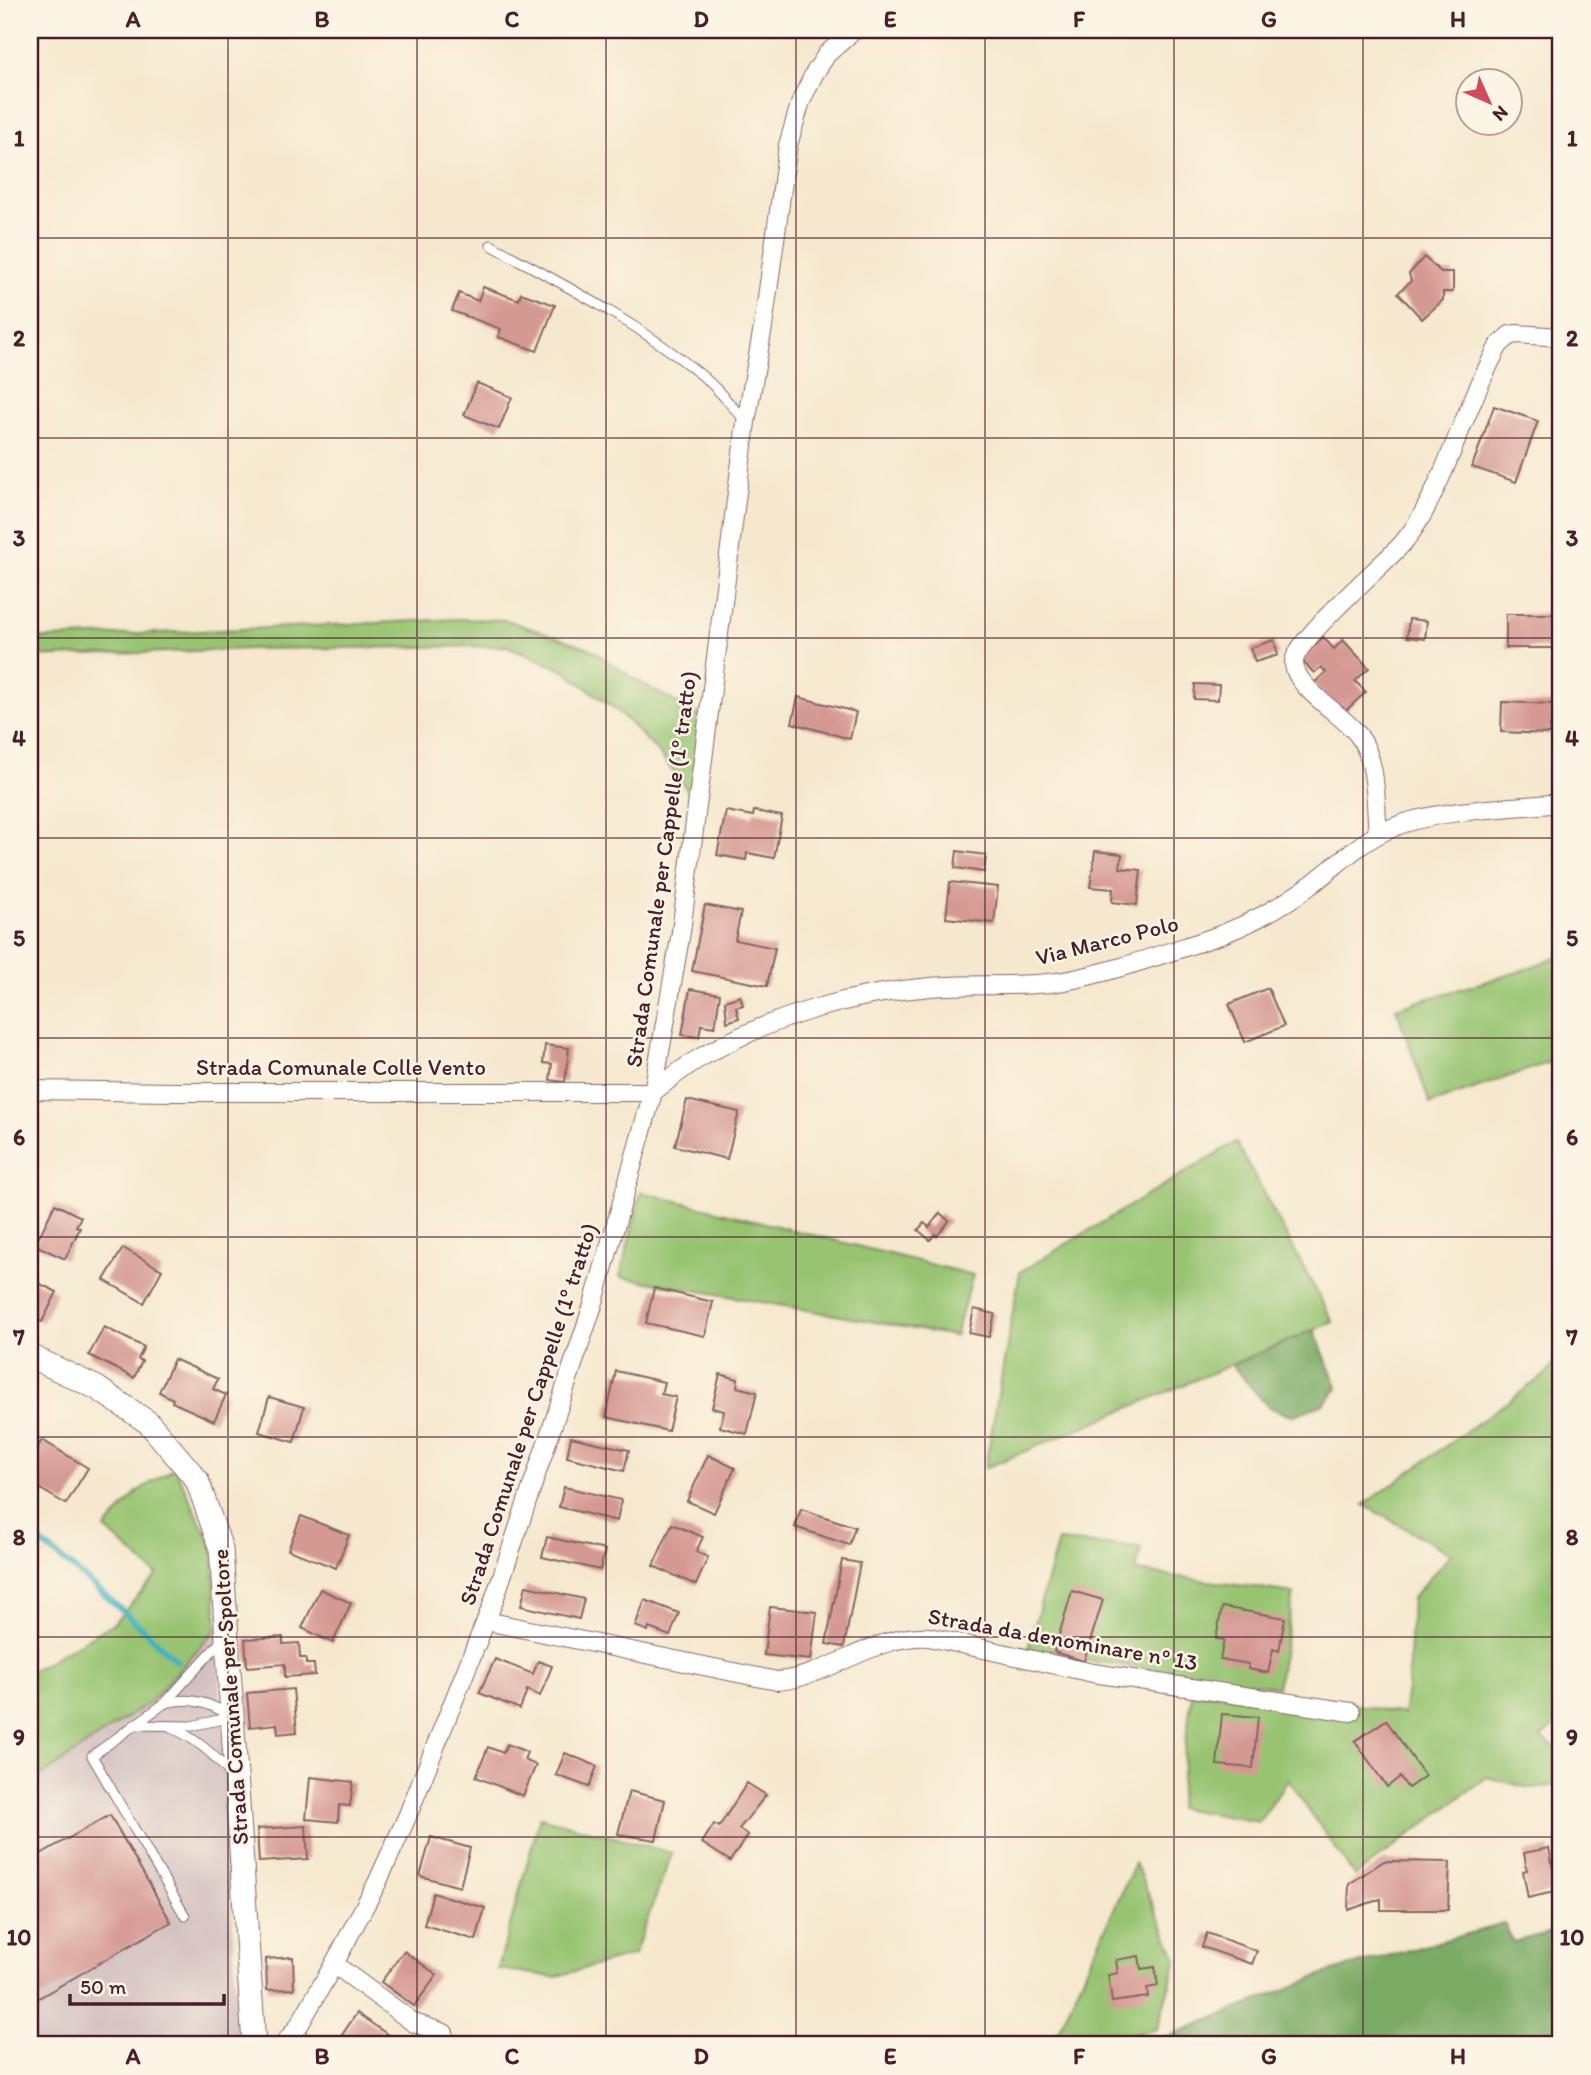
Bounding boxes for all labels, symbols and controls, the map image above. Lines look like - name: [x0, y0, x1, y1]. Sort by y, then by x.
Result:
- text: A: [125, 5, 141, 33]
- text: B: [315, 5, 330, 33]
- text: C: [505, 5, 520, 33]
- text: D: [693, 5, 709, 33]
- text: E: [884, 5, 897, 33]
- text: F: [1073, 5, 1086, 33]
- text: G: [1261, 5, 1277, 33]
- text: H: [1450, 5, 1466, 33]
- north arrow: [1454, 66, 1524, 136]
- text: N: [1488, 101, 1513, 126]
- text: 1: [14, 124, 25, 152]
- text: 1: [1567, 124, 1578, 152]
- text: 2: [13, 324, 26, 352]
- text: 2: [1566, 324, 1579, 352]
- text: 3: [13, 524, 26, 552]
- text: 3: [1566, 524, 1579, 552]
- street label: Strada Comunale per Cappelle (1º tratto): [619, 669, 703, 1069]
- text: 4: [12, 724, 26, 752]
- text: 4: [1565, 724, 1579, 752]
- street label: Via Marco Polo: [1033, 909, 1181, 971]
- text: 5: [13, 924, 25, 952]
- text: 5: [1566, 924, 1578, 952]
- street label: Strada Comunale Colle Vento: [196, 1053, 486, 1081]
- text: 6: [13, 1123, 25, 1151]
- text: 6: [1566, 1123, 1578, 1151]
- street label: Strada Comunale per Cappelle (1º tratto): [453, 1219, 603, 1609]
- text: 7: [12, 1323, 25, 1351]
- text: 7: [1565, 1323, 1578, 1351]
- text: 8: [13, 1523, 26, 1551]
- text: 8: [1566, 1523, 1579, 1551]
- street label: Strada Comunale per Spoltore: [206, 1548, 254, 1846]
- street label: Strada da denominare nº 13: [926, 1601, 1200, 1677]
- text: 9: [13, 1723, 25, 1751]
- text: 9: [1566, 1723, 1578, 1751]
- text: 10: [7, 1923, 31, 1951]
- text: 10: [1560, 1923, 1584, 1951]
- scale bar: [70, 1963, 224, 2007]
- text: 50 m: [80, 1974, 127, 1999]
- text: A: [125, 2042, 141, 2070]
- text: B: [315, 2042, 330, 2070]
- text: C: [505, 2042, 520, 2070]
- text: D: [693, 2042, 709, 2070]
- text: E: [884, 2042, 897, 2070]
- text: F: [1073, 2042, 1086, 2070]
- text: G: [1261, 2042, 1277, 2070]
- text: H: [1450, 2042, 1466, 2070]

